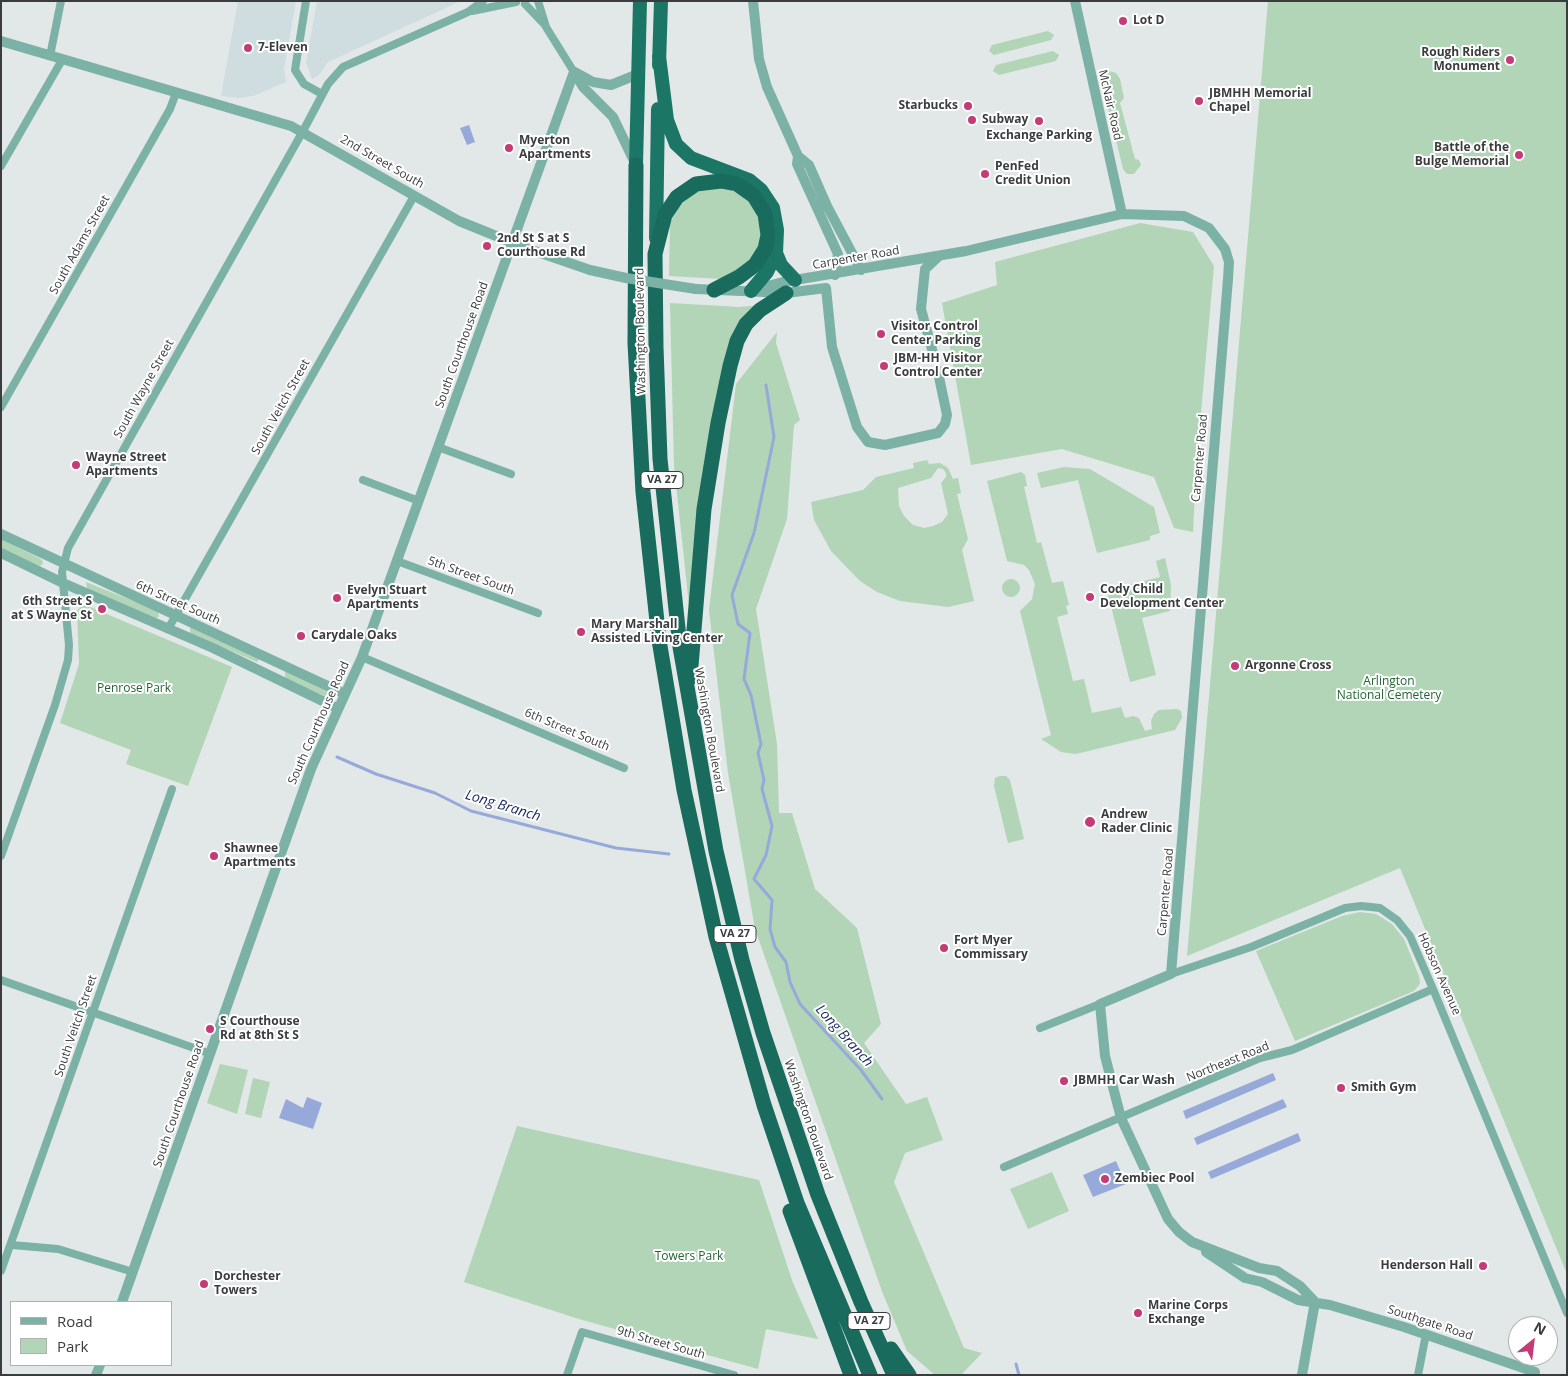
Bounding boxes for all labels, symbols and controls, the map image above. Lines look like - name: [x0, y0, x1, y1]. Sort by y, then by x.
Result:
- place label: Lot D: [1133, 14, 1164, 28]
- marker: Lot D: [1117, 15, 1129, 27]
- place label: 7-Eleven: [258, 41, 308, 55]
- marker: 7-Eleven: [242, 42, 254, 54]
- place label: Rough Riders Monument: [1421, 46, 1500, 74]
- marker: Rough Riders Monument: [1504, 54, 1516, 66]
- street label: McNair Road: [1095, 68, 1125, 142]
- place label: JBMHH Memorial Chapel: [1209, 87, 1311, 115]
- marker: JBMHH Memorial Chapel: [1193, 95, 1205, 107]
- place label: Starbucks: [898, 99, 958, 113]
- marker: Starbucks: [962, 100, 974, 112]
- place label: Subway: [982, 113, 1028, 127]
- marker: Subway: [966, 114, 978, 126]
- marker: Exchange Parking: [1033, 115, 1045, 127]
- place label: Exchange Parking: [986, 129, 1092, 143]
- street label: 2nd Street South: [338, 132, 426, 192]
- place label: Myerton Apartments: [519, 134, 591, 162]
- place label: Battle of the Bulge Memorial: [1415, 141, 1509, 169]
- marker: Myerton Apartments: [503, 142, 515, 154]
- marker: Battle of the Bulge Memorial: [1513, 149, 1525, 161]
- place label: PenFed Credit Union: [995, 160, 1071, 188]
- marker: PenFed Credit Union: [979, 168, 991, 180]
- street label: South Adams Street: [47, 193, 113, 297]
- place label: 2nd St S at S Courthouse Rd: [497, 232, 586, 260]
- marker: 2nd St S at S Courthouse Rd: [481, 240, 493, 252]
- street label: Carpenter Road: [811, 243, 901, 273]
- street label: Washington Boulevard: [633, 268, 649, 394]
- street label: South Courthouse Road: [432, 280, 492, 410]
- place label: Visitor Control Center Parking: [891, 320, 980, 348]
- marker: Visitor Control Center Parking: [875, 328, 887, 340]
- street label: South Wayne Street: [111, 337, 177, 441]
- place label: JBM-HH Visitor Control Center: [894, 352, 982, 380]
- street label: South Veitch Street: [249, 357, 313, 457]
- marker: JBM-HH Visitor Control Center: [878, 360, 890, 372]
- street label: Carpenter Road: [1189, 413, 1211, 503]
- place label: Wayne Street Apartments: [86, 451, 166, 479]
- marker: Wayne Street Apartments: [70, 459, 82, 471]
- road number: VA 27: [641, 472, 683, 488]
- street label: 5th Street South: [426, 554, 516, 598]
- street label: 6th Street South: [133, 578, 223, 628]
- place label: Cody Child Development Center: [1100, 583, 1224, 611]
- place label: Evelyn Stuart Apartments: [347, 584, 427, 612]
- marker: Cody Child Development Center: [1084, 591, 1096, 603]
- marker: Evelyn Stuart Apartments: [331, 592, 343, 604]
- place label: 6th Street S at S Wayne St: [11, 595, 92, 623]
- marker: 6th Street S at S Wayne St: [96, 603, 108, 615]
- place label: Mary Marshall Assisted Living Center: [591, 618, 723, 646]
- marker: Mary Marshall Assisted Living Center: [575, 626, 587, 638]
- place label: Carydale Oaks: [311, 629, 397, 643]
- marker: Carydale Oaks: [295, 630, 307, 642]
- street label: South Courthouse Road: [285, 659, 353, 787]
- place label: Argonne Cross: [1245, 659, 1331, 673]
- marker: Argonne Cross: [1229, 660, 1241, 672]
- street label: Washington Boulevard: [691, 666, 727, 794]
- park label: Arlington National Cemetery: [1337, 675, 1441, 703]
- park label: Penrose Park: [97, 682, 171, 696]
- street label: 6th Street South: [522, 706, 612, 754]
- water label: Long Branch: [463, 787, 543, 825]
- place label: Andrew Rader Clinic: [1101, 808, 1172, 836]
- marker: Andrew Rader Clinic: [1083, 815, 1097, 829]
- place label: Shawnee Apartments: [224, 842, 296, 870]
- street label: Carpenter Road: [1155, 847, 1177, 937]
- marker: Shawnee Apartments: [208, 850, 220, 862]
- road number: VA 27: [714, 926, 756, 942]
- street label: Hobson Avenue: [1414, 931, 1464, 1017]
- place label: Fort Myer Commissary: [954, 934, 1028, 962]
- marker: Fort Myer Commissary: [938, 942, 950, 954]
- street label: South Veitch Street: [52, 973, 100, 1079]
- water label: Long Branch: [812, 1001, 876, 1071]
- place label: S Courthouse Rd at 8th St S: [220, 1015, 300, 1043]
- marker: S Courthouse Rd at 8th St S: [204, 1023, 216, 1035]
- street label: South Courthouse Road: [150, 1039, 208, 1169]
- street label: Northeast Road: [1185, 1039, 1271, 1085]
- street label: Washington Boulevard: [781, 1058, 835, 1182]
- place label: JBMHH Car Wash: [1074, 1074, 1175, 1088]
- marker: JBMHH Car Wash: [1058, 1075, 1070, 1087]
- place label: Smith Gym: [1351, 1081, 1417, 1095]
- marker: Smith Gym: [1335, 1082, 1347, 1094]
- place label: Zembiec Pool: [1115, 1172, 1195, 1186]
- marker: Zembiec Pool: [1099, 1173, 1111, 1185]
- park label: Towers Park: [655, 1250, 723, 1264]
- place label: Henderson Hall: [1381, 1259, 1473, 1273]
- marker: Henderson Hall: [1477, 1260, 1489, 1272]
- place label: Dorchester Towers: [214, 1270, 281, 1298]
- marker: Dorchester Towers: [198, 1278, 210, 1290]
- place label: Marine Corps Exchange: [1148, 1299, 1228, 1327]
- legend: [10, 1301, 172, 1366]
- street label: Southgate Road: [1386, 1302, 1474, 1344]
- marker: Marine Corps Exchange: [1132, 1307, 1144, 1319]
- text: Road: [57, 1311, 93, 1331]
- road number: VA 27: [848, 1312, 890, 1330]
- north arrow: [1508, 1316, 1558, 1366]
- text: N: [1530, 1317, 1550, 1339]
- street label: 9th Street South: [615, 1324, 707, 1362]
- text: Park: [57, 1336, 88, 1356]

